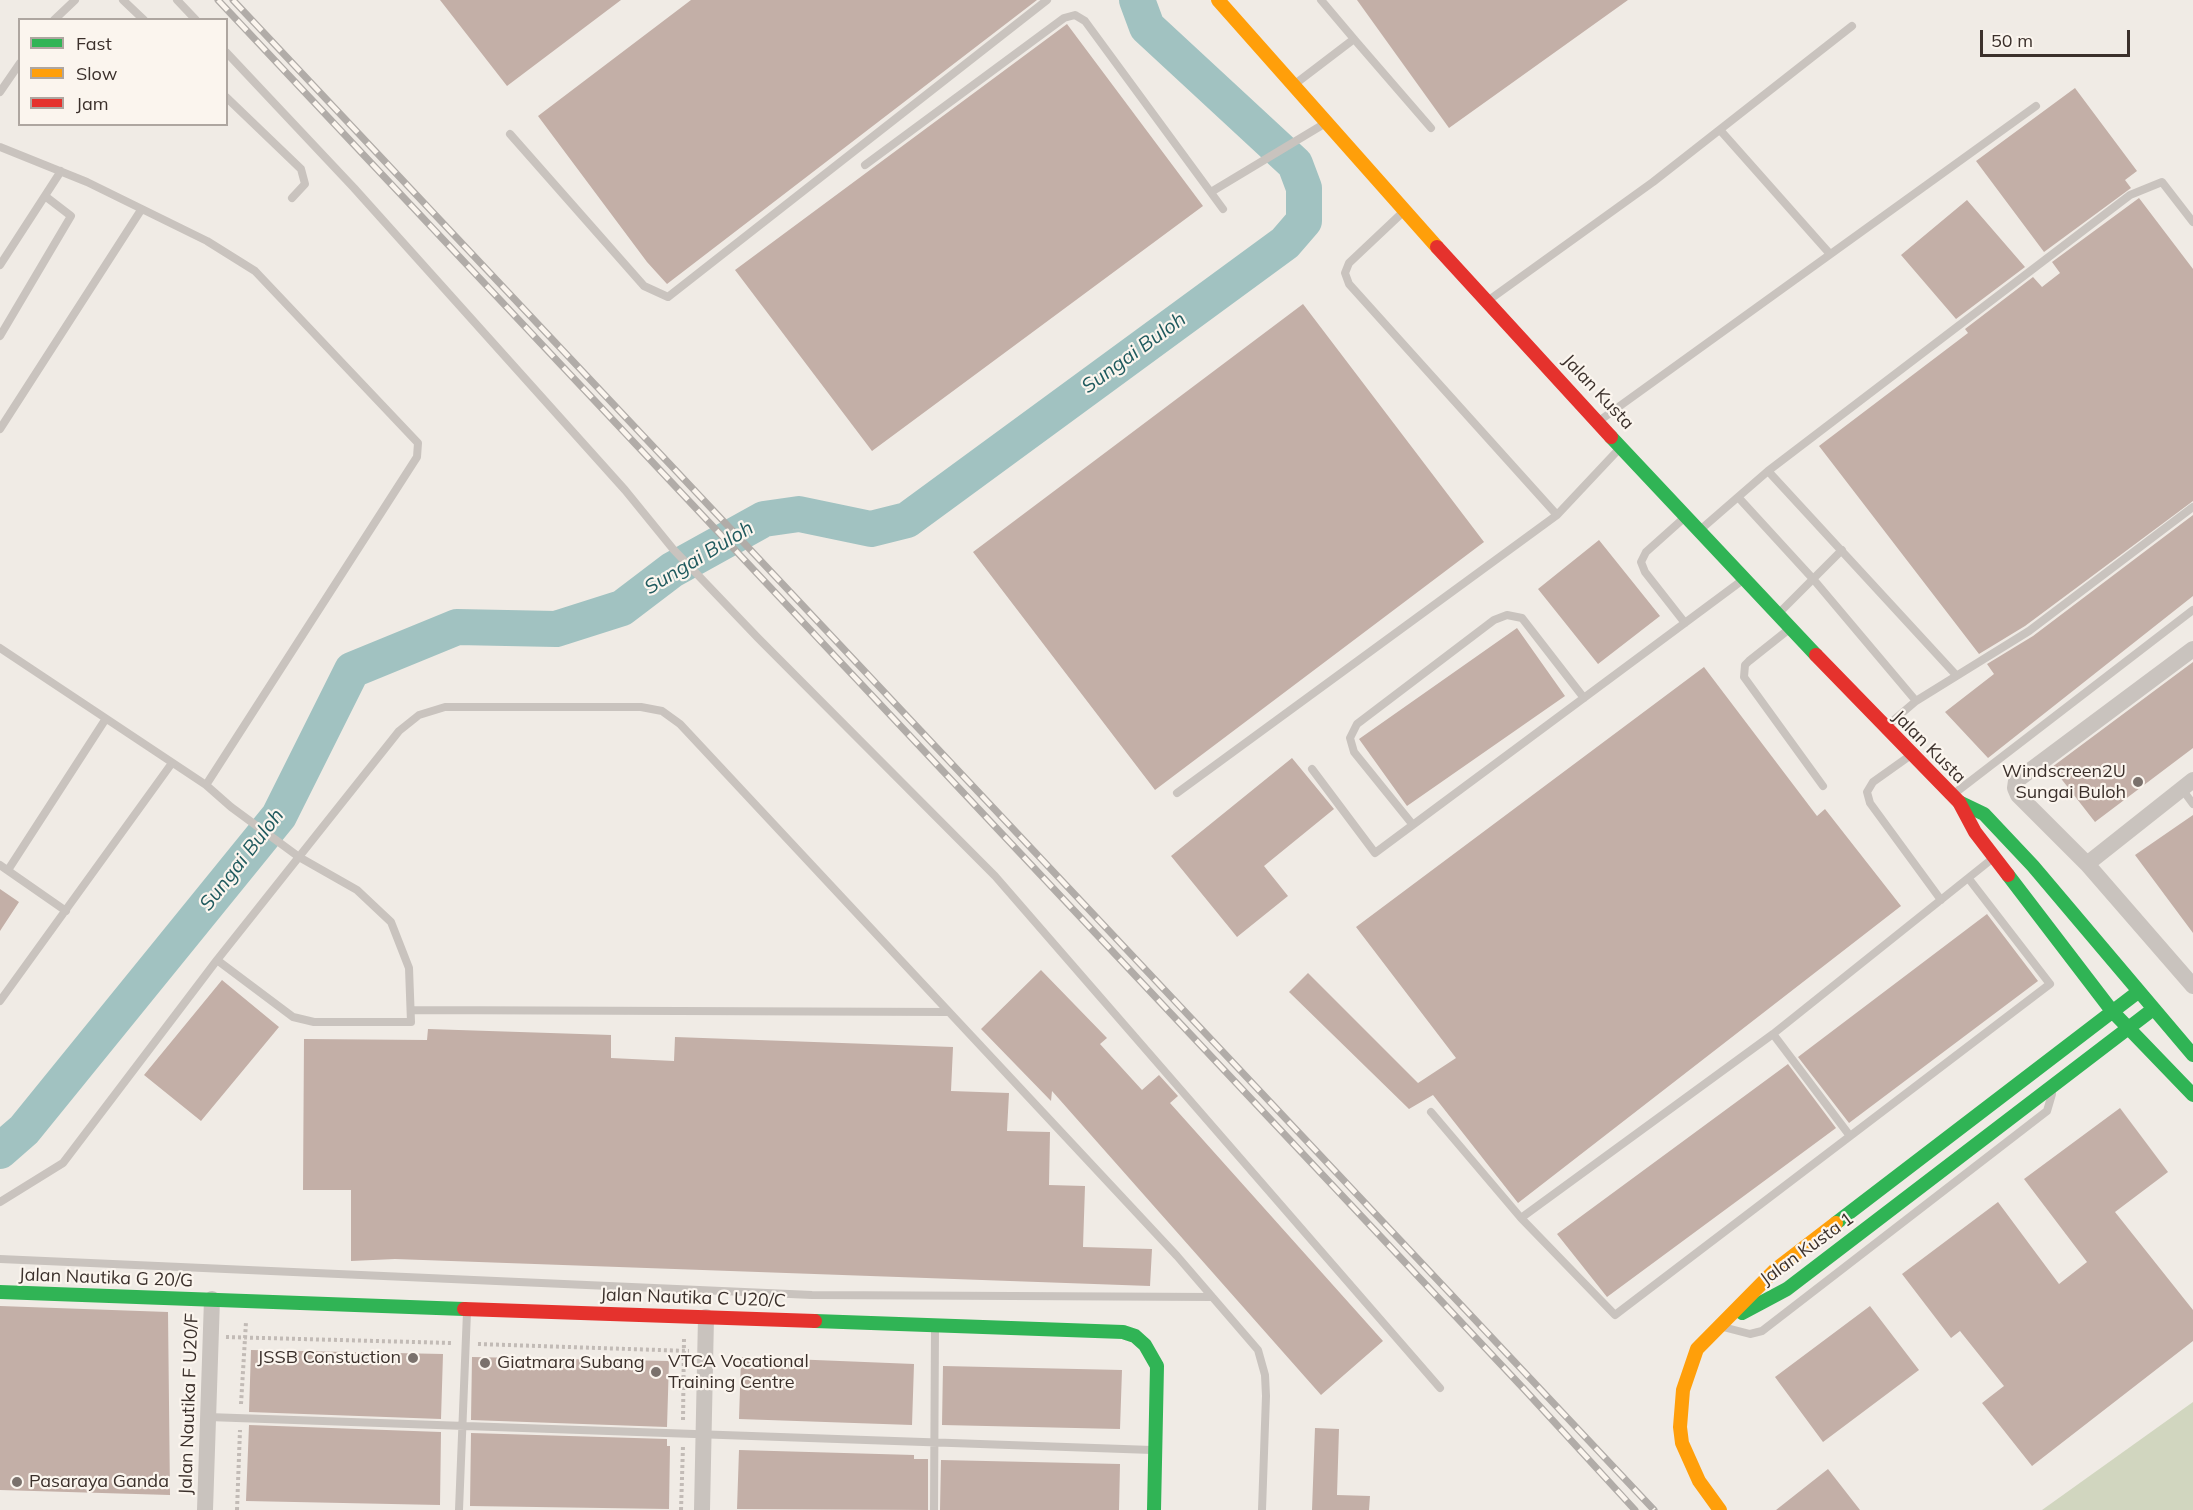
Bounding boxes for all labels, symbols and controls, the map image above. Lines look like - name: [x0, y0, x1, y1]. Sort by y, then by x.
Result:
- legend: [18, 18, 228, 126]
- scale bar: [1983, 18, 2133, 56]
- text: 50 m: [1991, 29, 2033, 52]
- text: Fast: [76, 32, 112, 55]
- text: Slow: [76, 62, 117, 85]
- text: Jam: [76, 92, 109, 115]
- water label: Sungai Buloh: [1077, 307, 1191, 399]
- street label: Jalan Kusta: [1558, 350, 1638, 434]
- water label: Sungai Buloh: [640, 516, 758, 600]
- street label: Jalan Kusta: [1888, 706, 1970, 788]
- place label: Windscreen2U Sungai Buloh: [2002, 761, 2126, 804]
- marker: Windscreen2U Sungai Buloh: [2131, 775, 2145, 789]
- water label: Sungai Buloh: [195, 804, 289, 916]
- street label: Jalan Kusta 1: [1756, 1208, 1858, 1290]
- street label: Jalan Nautika G 20/G: [18, 1264, 194, 1292]
- street label: Jalan Nautika C U20/C: [600, 1284, 786, 1312]
- street label: Jalan Nautika F U20/F: [175, 1313, 203, 1495]
- place label: JSSB Constuction: [257, 1347, 401, 1369]
- marker: JSSB Constuction: [406, 1351, 420, 1365]
- place label: VTCA Vocational Training Centre: [668, 1351, 809, 1394]
- place label: Giatmara Subang: [497, 1352, 645, 1374]
- marker: Giatmara Subang: [478, 1356, 492, 1370]
- marker: VTCA Vocational Training Centre: [649, 1365, 663, 1379]
- place label: Pasaraya Ganda: [29, 1471, 169, 1493]
- marker: Pasaraya Ganda: [10, 1475, 24, 1489]

